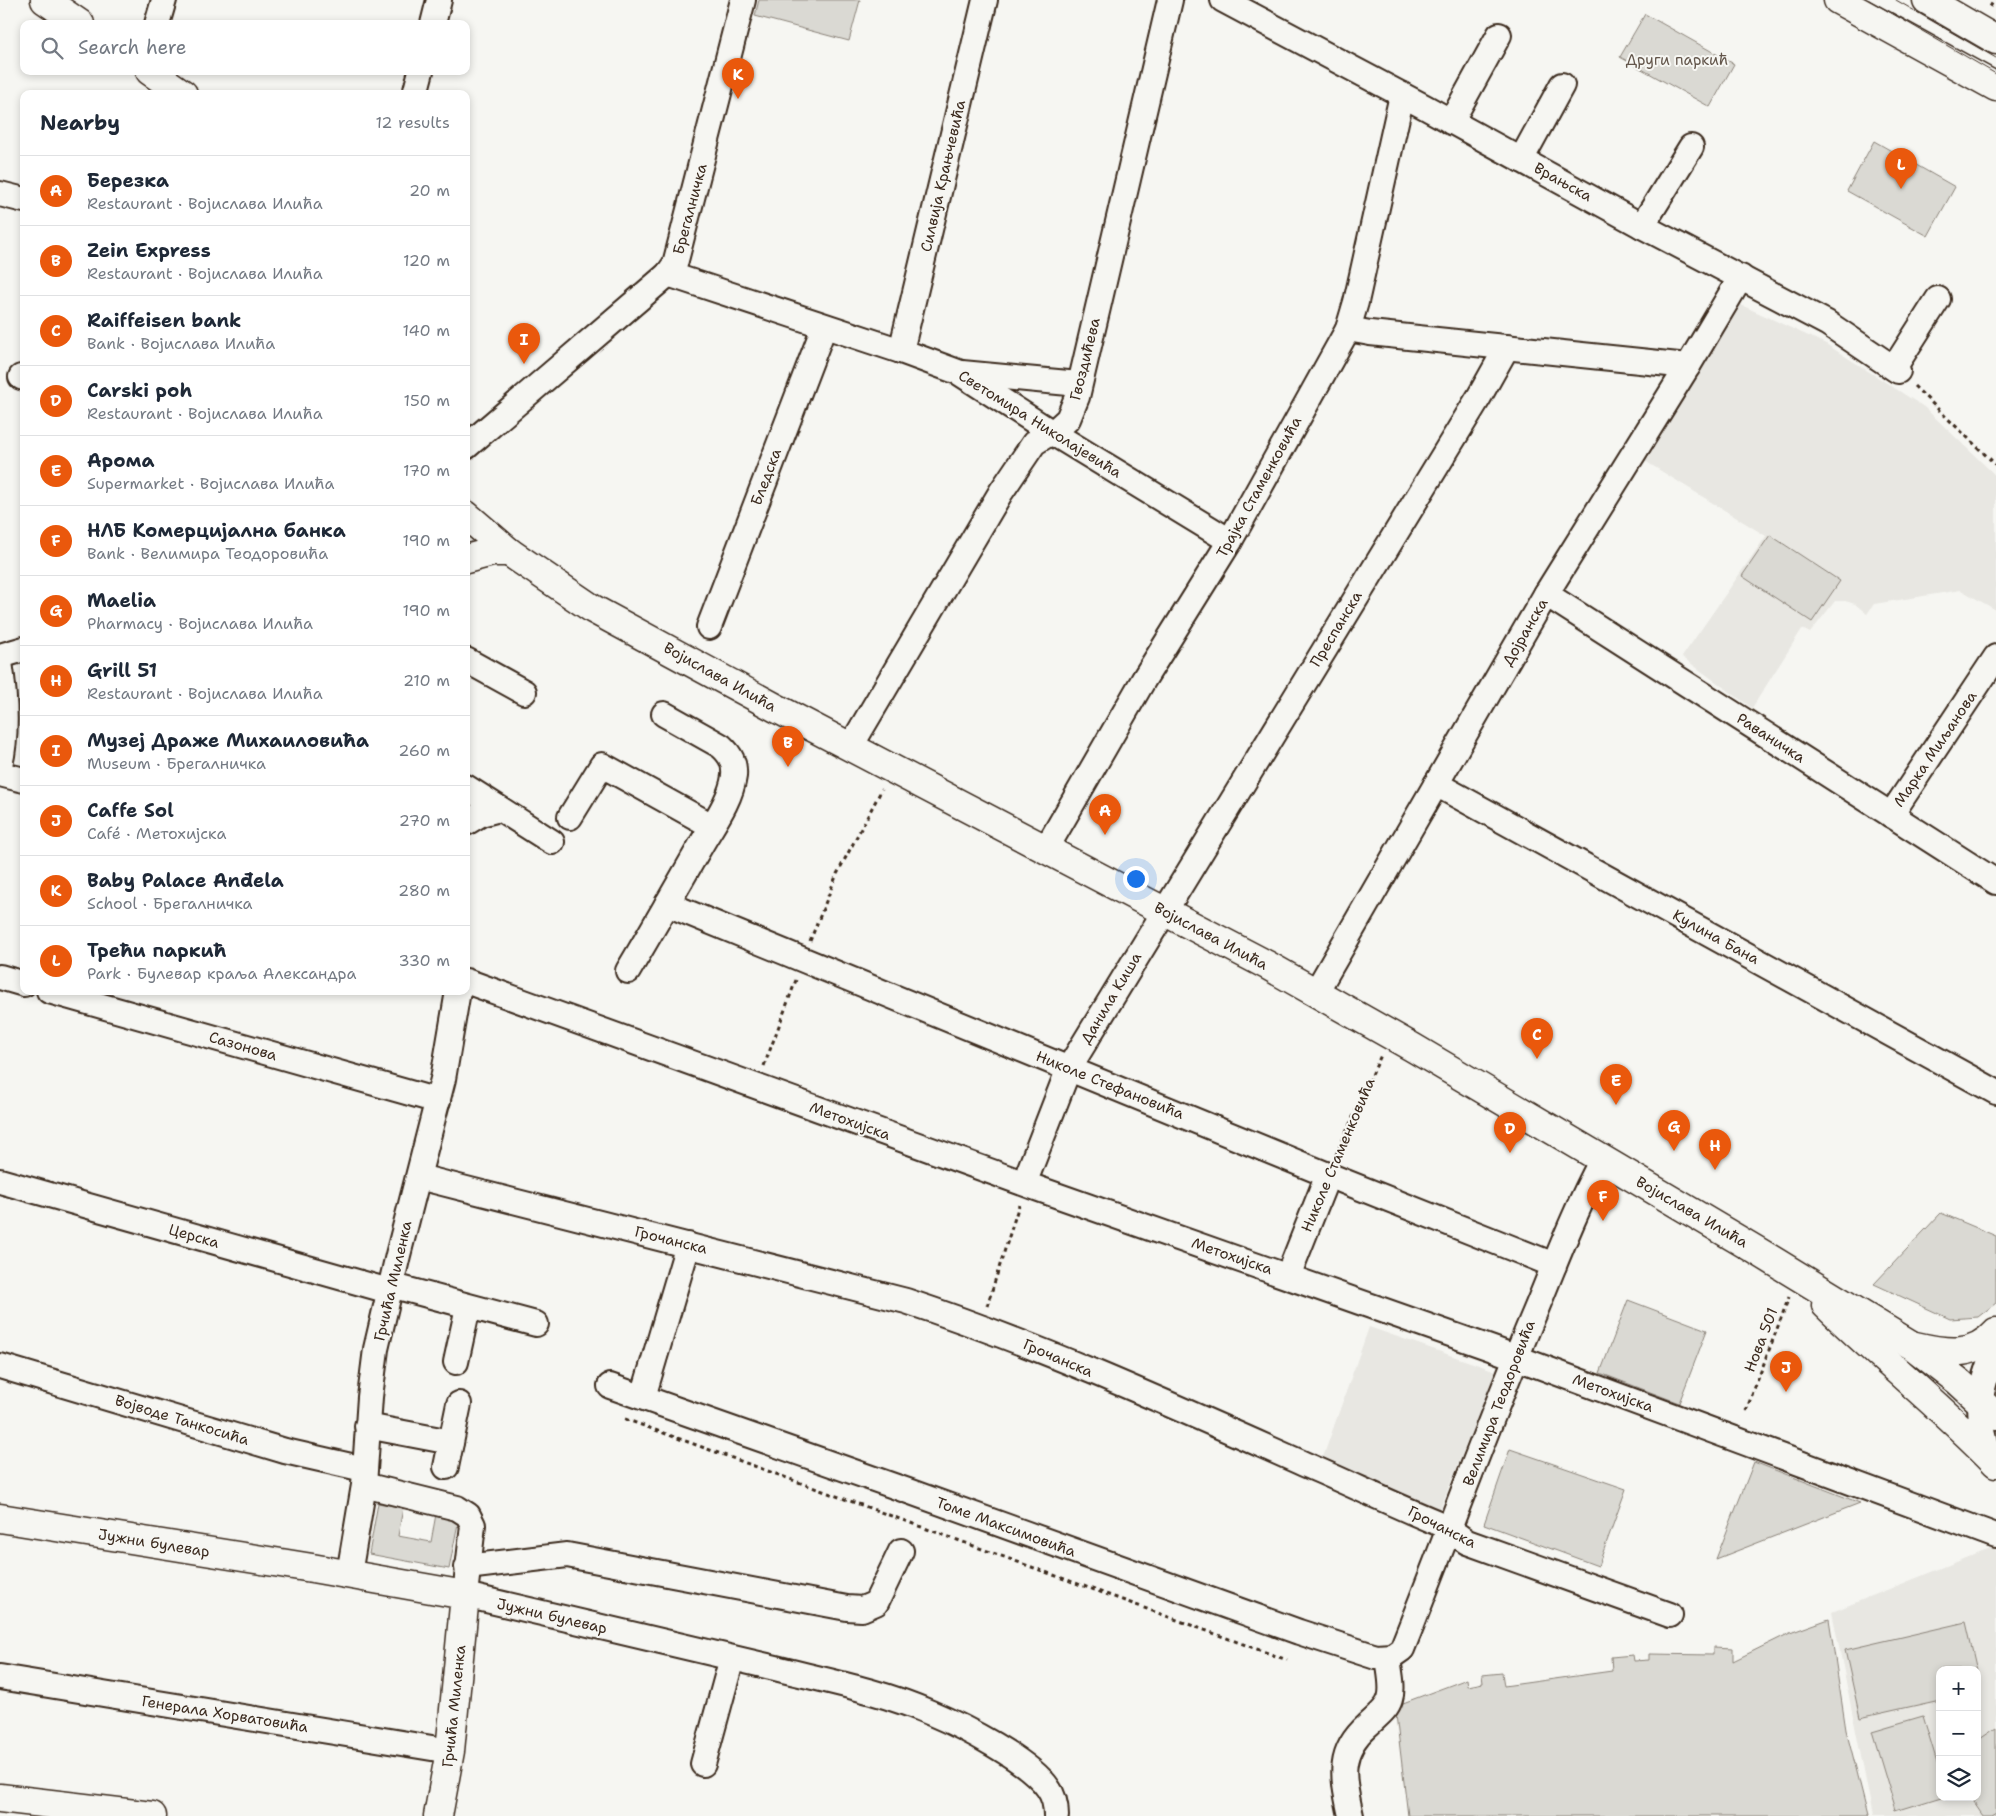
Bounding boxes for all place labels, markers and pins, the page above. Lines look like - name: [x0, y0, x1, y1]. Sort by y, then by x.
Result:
- pin: K: [722, 58, 754, 99]
- pin: L: [1885, 148, 1917, 189]
- pin: I: [508, 323, 540, 364]
- pin: B: [772, 726, 804, 767]
- pin: A: [1089, 794, 1121, 835]
- pin: C: [1521, 1018, 1553, 1059]
- pin: E: [1600, 1064, 1632, 1105]
- pin: G: [1658, 1110, 1690, 1151]
- pin: D: [1494, 1112, 1526, 1153]
- pin: H: [1699, 1129, 1731, 1170]
- pin: F: [1587, 1180, 1619, 1221]
- pin: J: [1770, 1351, 1802, 1392]

